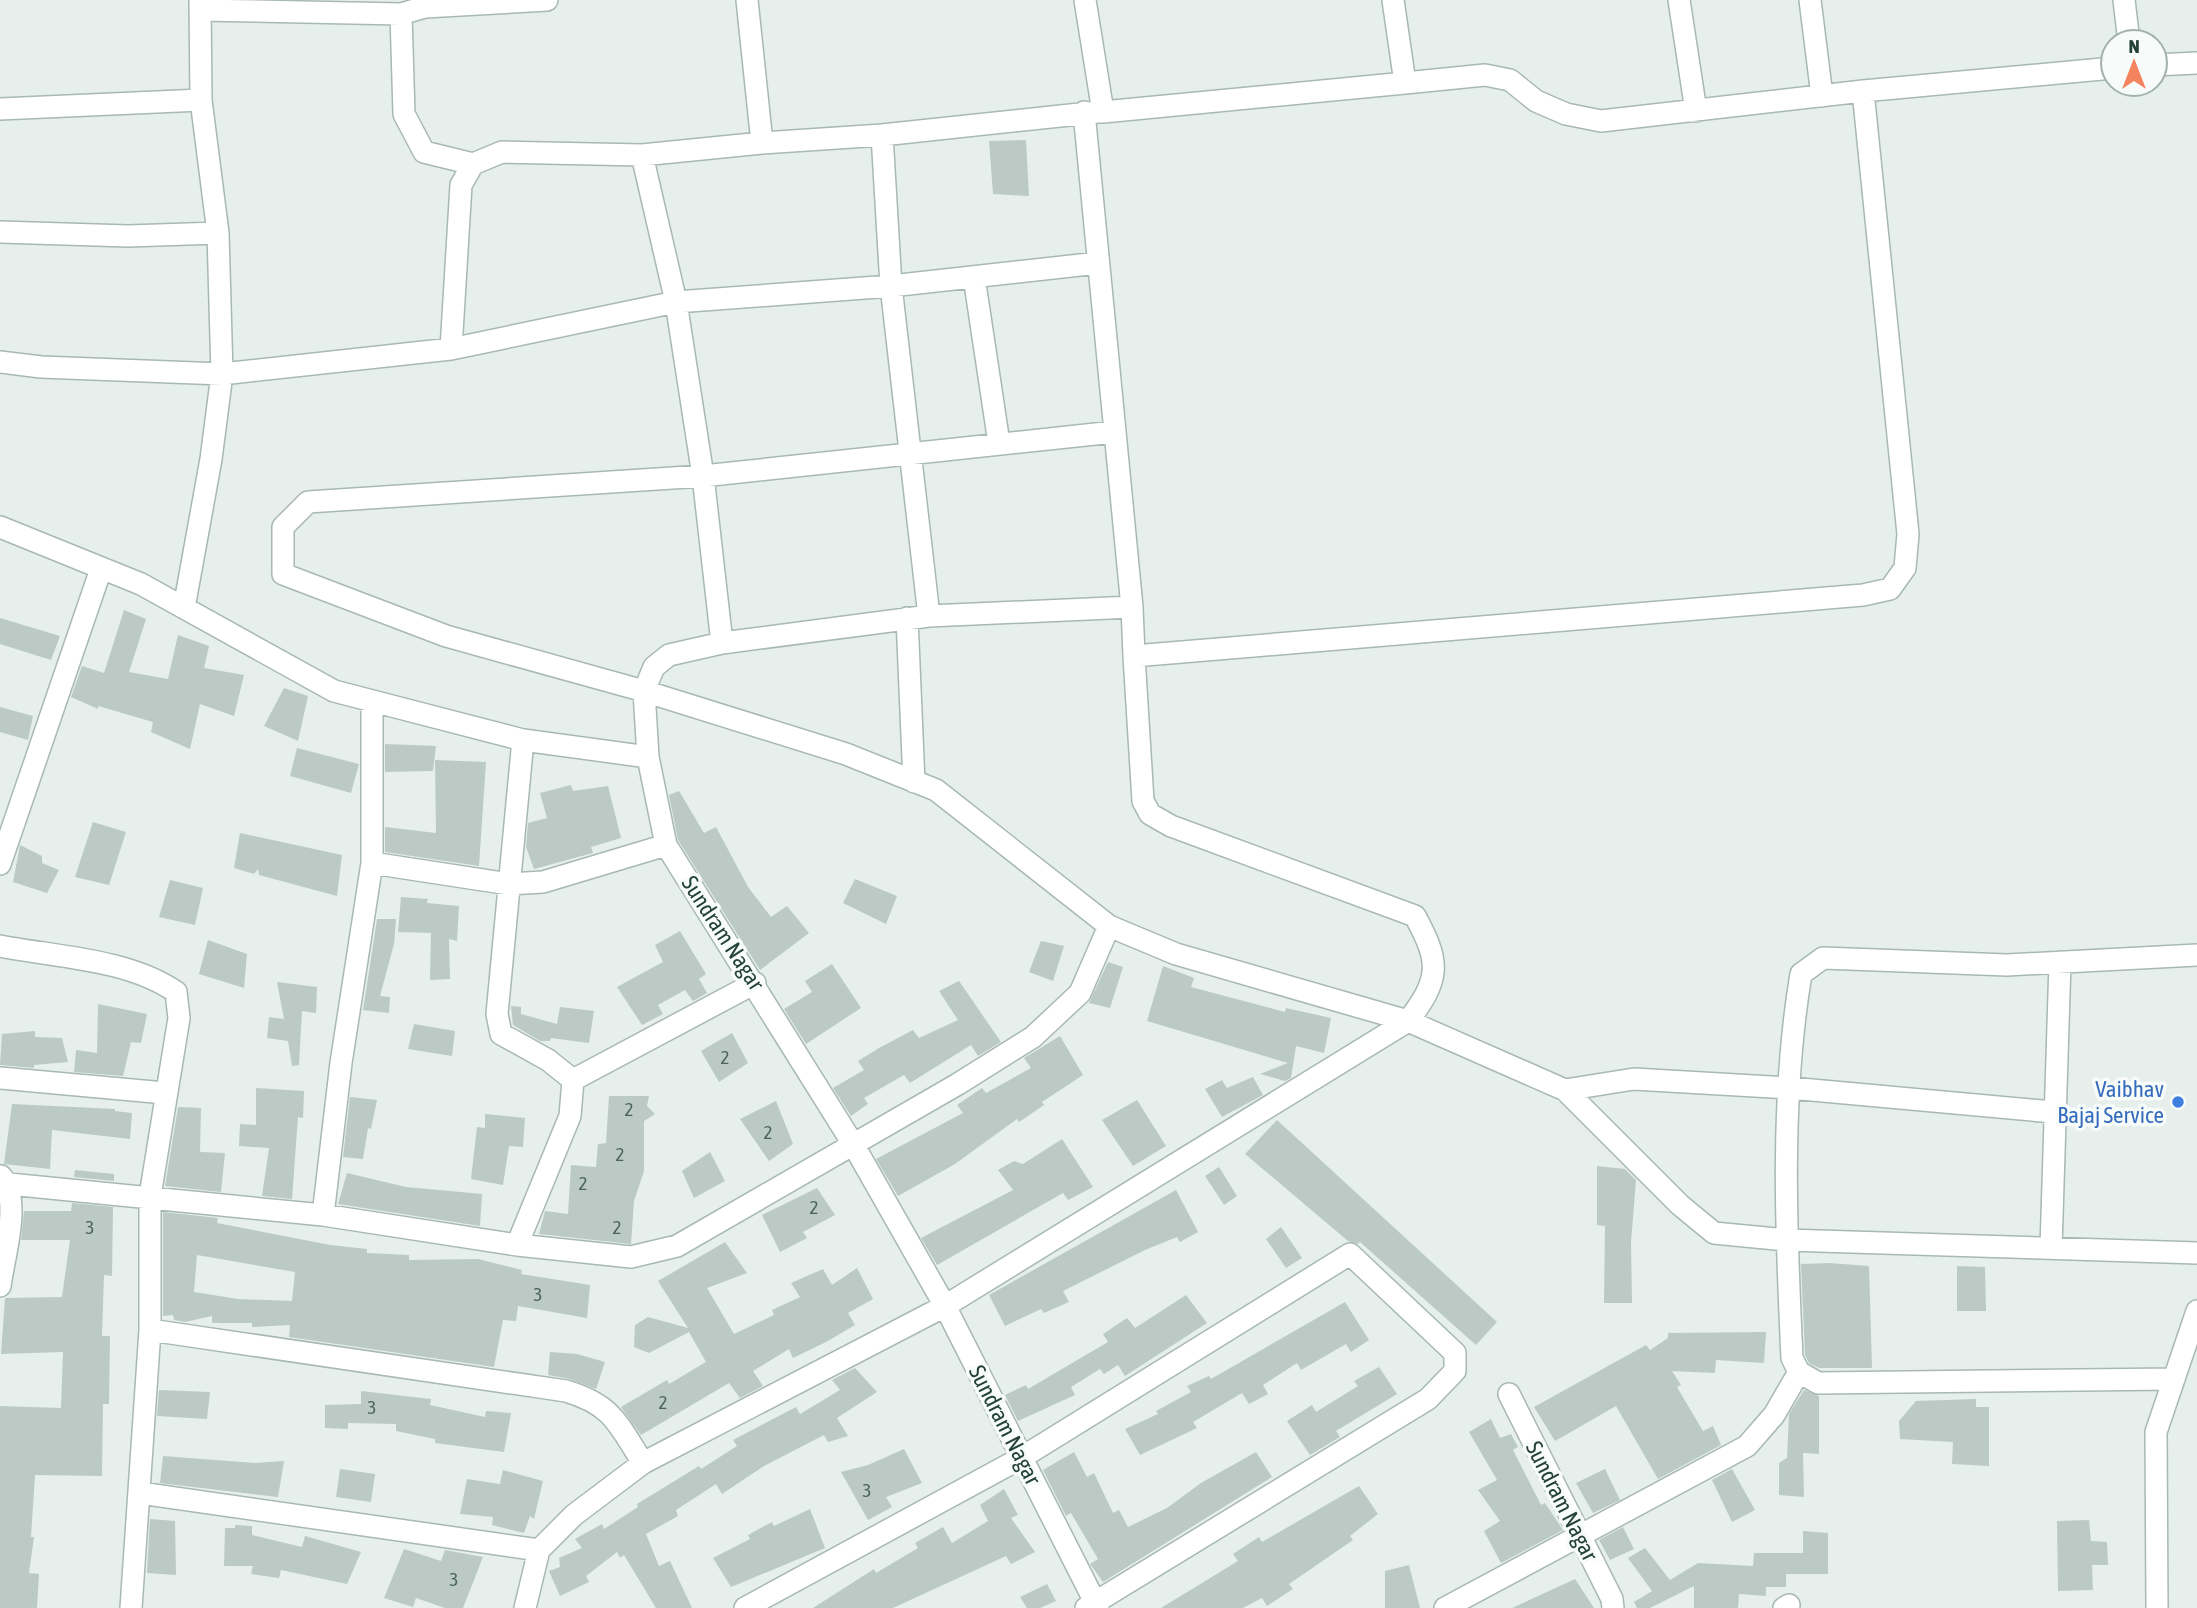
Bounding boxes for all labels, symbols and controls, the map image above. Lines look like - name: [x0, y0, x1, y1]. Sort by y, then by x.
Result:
- north arrow: [2099, 28, 2169, 98]
- text: N: [2128, 35, 2140, 57]
- street label: Sundram Nagar: [676, 871, 770, 996]
- house number: 2: [721, 1046, 729, 1068]
- place label: Vaibhav Bajaj Service: [2057, 1076, 2164, 1128]
- marker: Vaibhav Bajaj Service: [2170, 1094, 2186, 1110]
- house number: 2: [625, 1098, 633, 1120]
- house number: 2: [764, 1121, 772, 1143]
- house number: 2: [616, 1143, 624, 1165]
- house number: 2: [579, 1172, 587, 1194]
- house number: 2: [810, 1196, 818, 1218]
- house number: 3: [86, 1216, 94, 1238]
- house number: 2: [613, 1216, 621, 1238]
- house number: 3: [534, 1283, 542, 1305]
- street label: Sundram Nagar: [964, 1361, 1047, 1490]
- house number: 2: [659, 1391, 667, 1413]
- house number: 3: [368, 1396, 376, 1418]
- street label: Sundram Nagar: [1521, 1437, 1604, 1566]
- house number: 3: [863, 1479, 871, 1501]
- house number: 3: [450, 1568, 458, 1590]

